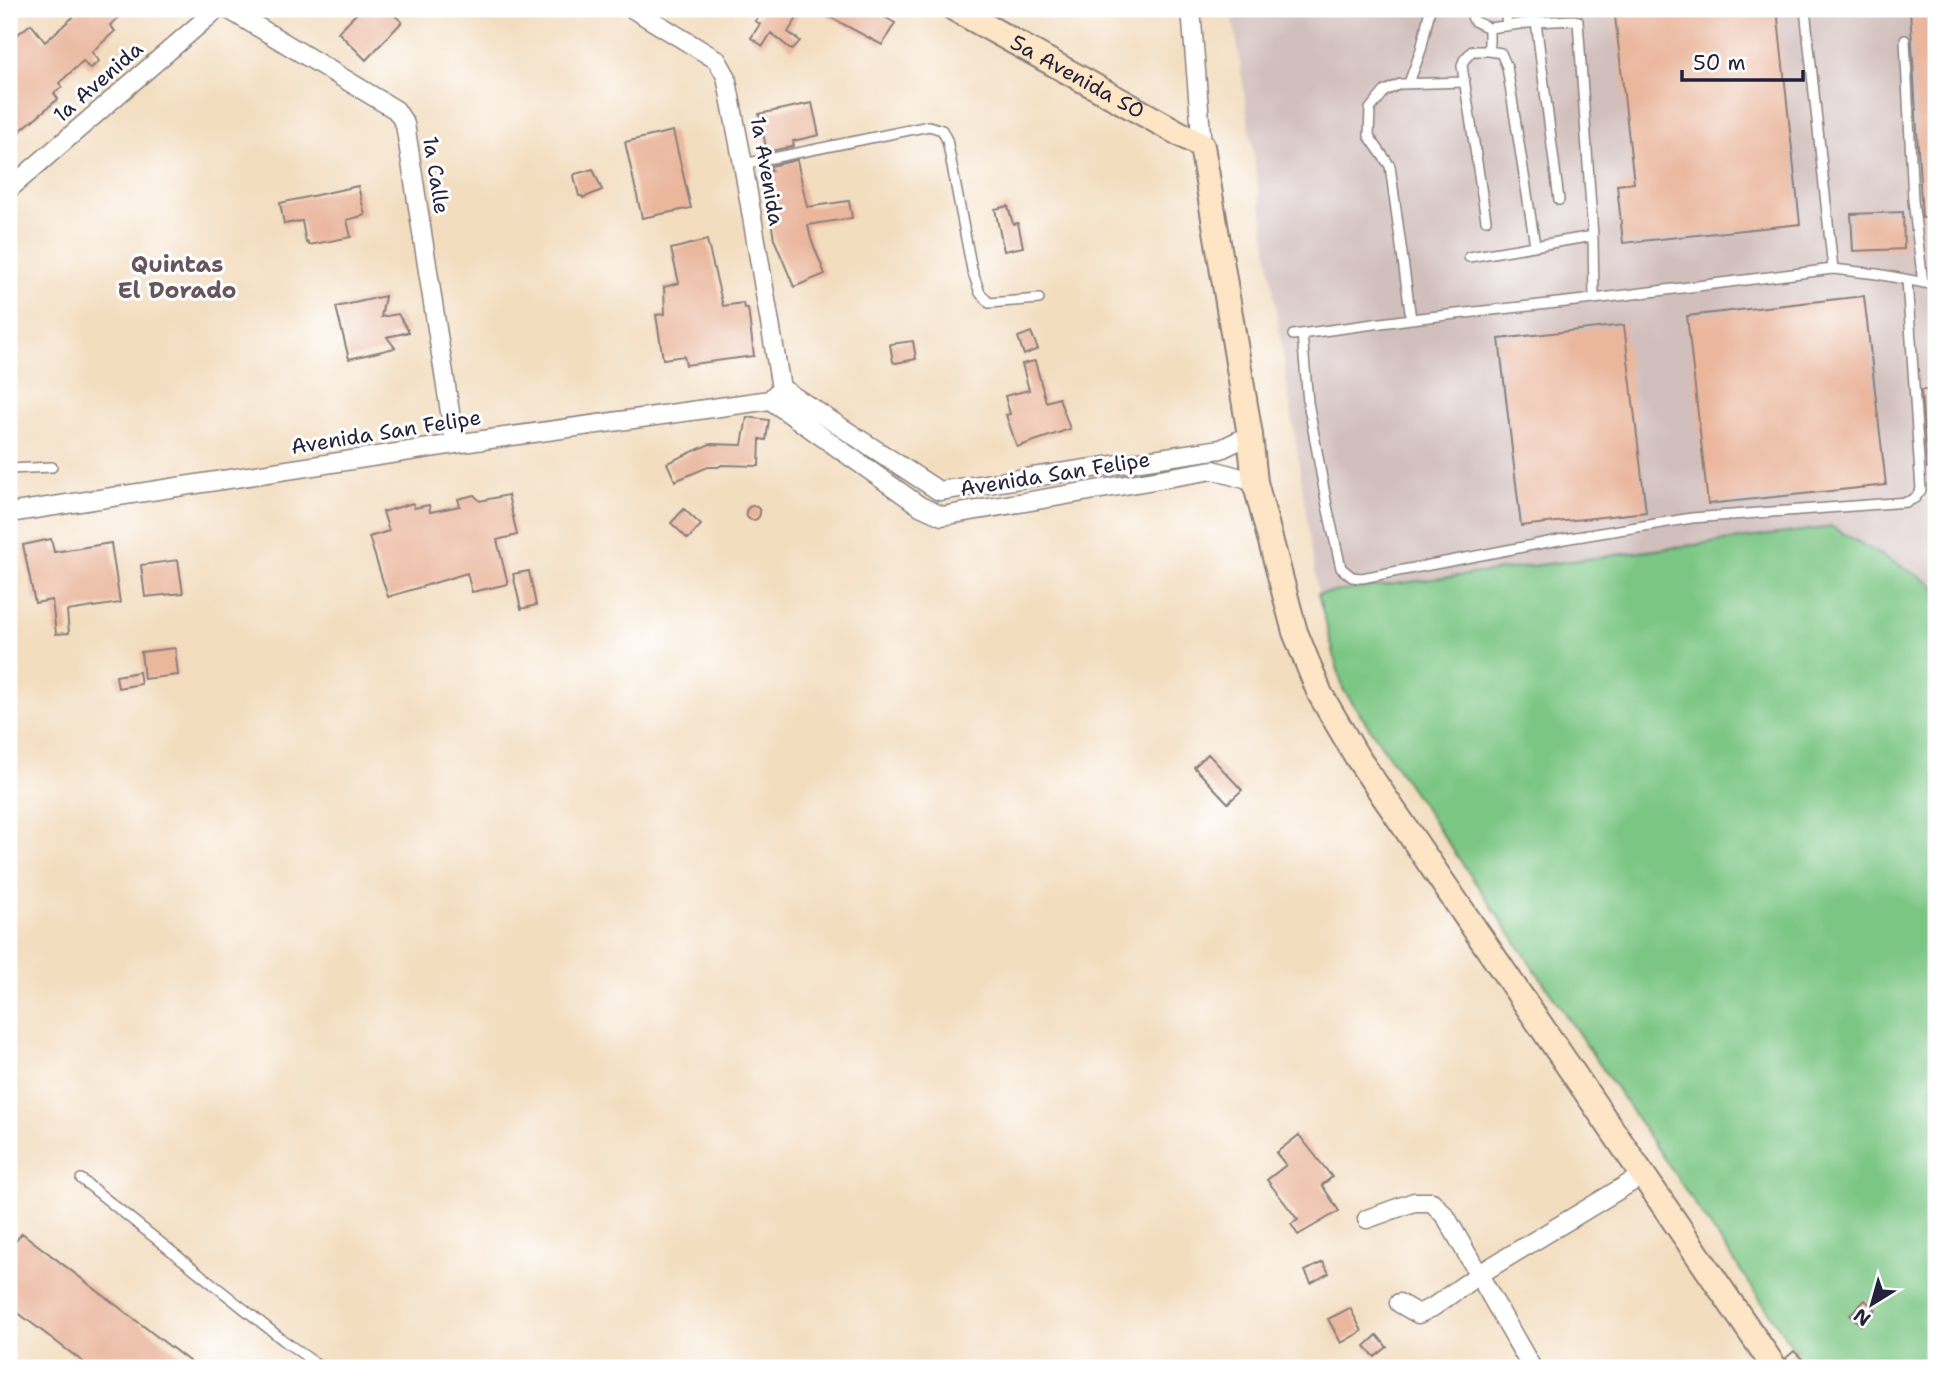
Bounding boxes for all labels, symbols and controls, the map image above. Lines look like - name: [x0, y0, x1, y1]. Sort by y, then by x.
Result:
- street label: 5a Avenida SO: [1005, 29, 1149, 125]
- street label: 1a Avenida: [47, 35, 149, 129]
- scale bar: [1682, 38, 1803, 82]
- text: 50 m: [1693, 49, 1746, 77]
- street label: 1a Avenida: [744, 114, 790, 228]
- street label: 1a Calle: [416, 134, 456, 216]
- district label: Quintas El Dorado: [118, 249, 237, 305]
- street label: Avenida San Felipe: [289, 403, 483, 461]
- street label: Avenida San Felipe: [958, 445, 1152, 503]
- north arrow: [1836, 1268, 1906, 1338]
- text: N: [1849, 1303, 1876, 1332]

